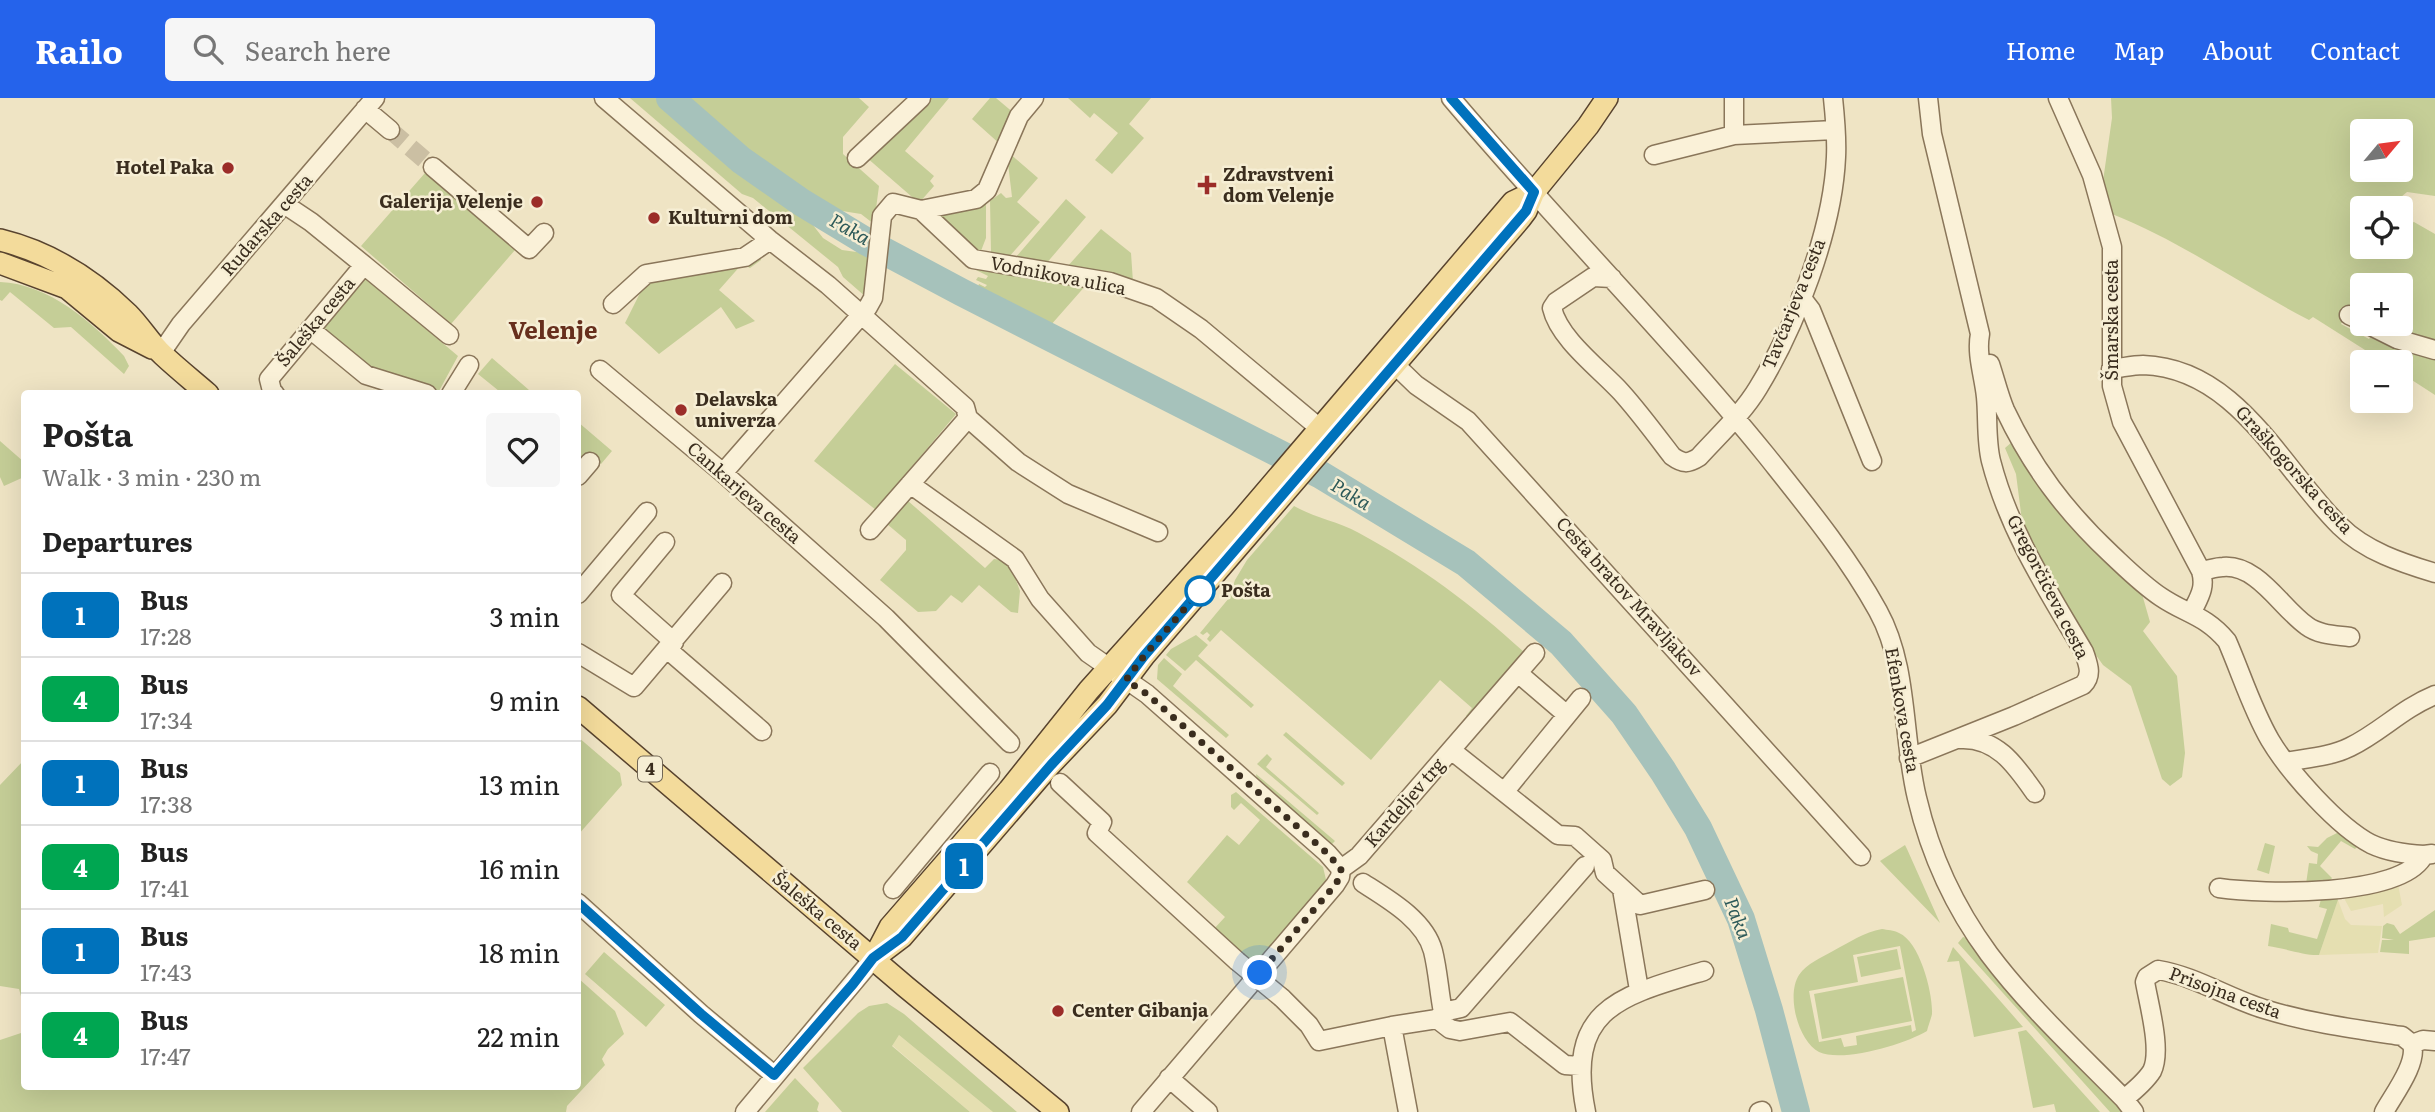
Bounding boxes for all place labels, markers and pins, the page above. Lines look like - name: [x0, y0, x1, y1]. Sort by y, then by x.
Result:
- place label: Hotel Paka: [115, 153, 215, 180]
- marker: Hotel Paka: [220, 160, 236, 176]
- place label: Zdravstveni dom Velenje: [1223, 160, 1334, 208]
- marker: Zdravstveni dom Velenje: [1197, 175, 1217, 195]
- place label: Galerija Velenje: [379, 187, 523, 214]
- marker: Galerija Velenje: [529, 194, 545, 210]
- place label: Kulturni dom: [668, 203, 793, 230]
- marker: Kulturni dom: [646, 210, 662, 226]
- place label: Delavska univerza: [695, 385, 778, 433]
- marker: Delavska univerza: [673, 402, 689, 418]
- marker: Pošta: [1185, 576, 1215, 606]
- place label: Pošta: [1221, 576, 1271, 603]
- place label: Center Gibanja: [1072, 996, 1209, 1023]
- marker: Center Gibanja: [1050, 1003, 1066, 1019]

